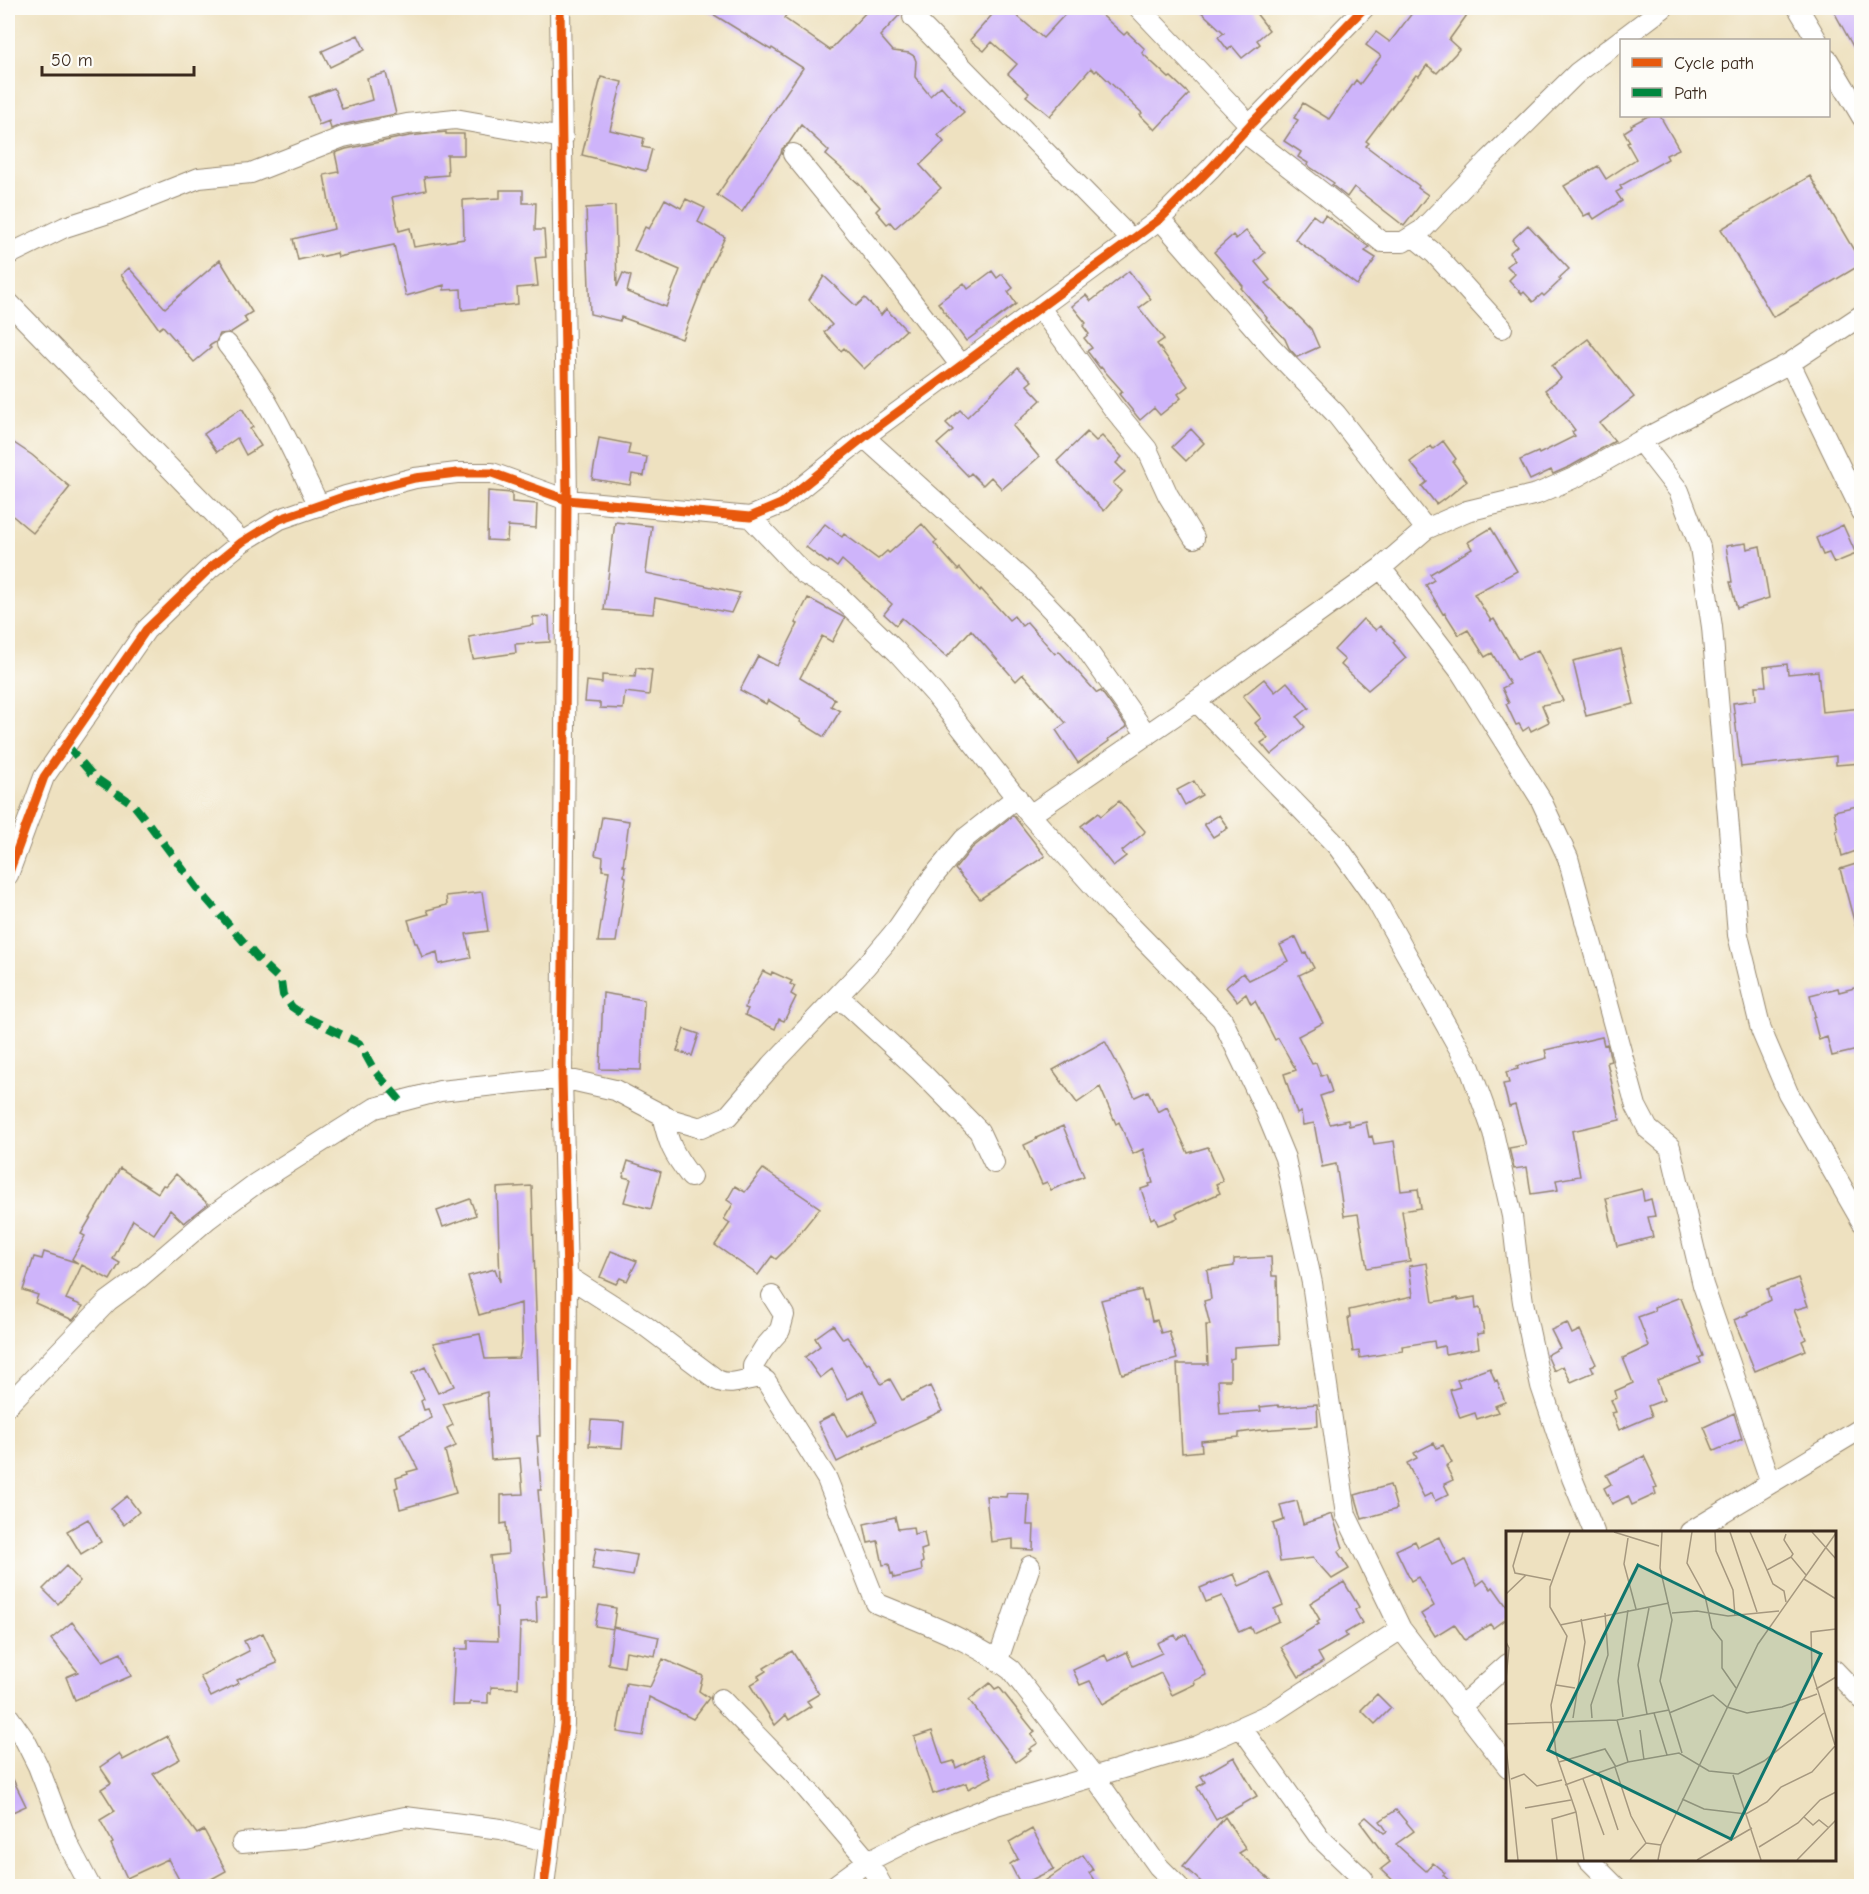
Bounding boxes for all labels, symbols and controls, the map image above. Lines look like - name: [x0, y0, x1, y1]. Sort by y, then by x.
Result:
- scale bar: [42, 39, 194, 77]
- legend: [1620, 39, 1830, 117]
- text: 50 m: [51, 50, 93, 71]
- text: Cycle path: [1674, 53, 1754, 74]
- text: Path: [1674, 83, 1707, 104]
- inset map: [1506, 1531, 1836, 1861]

